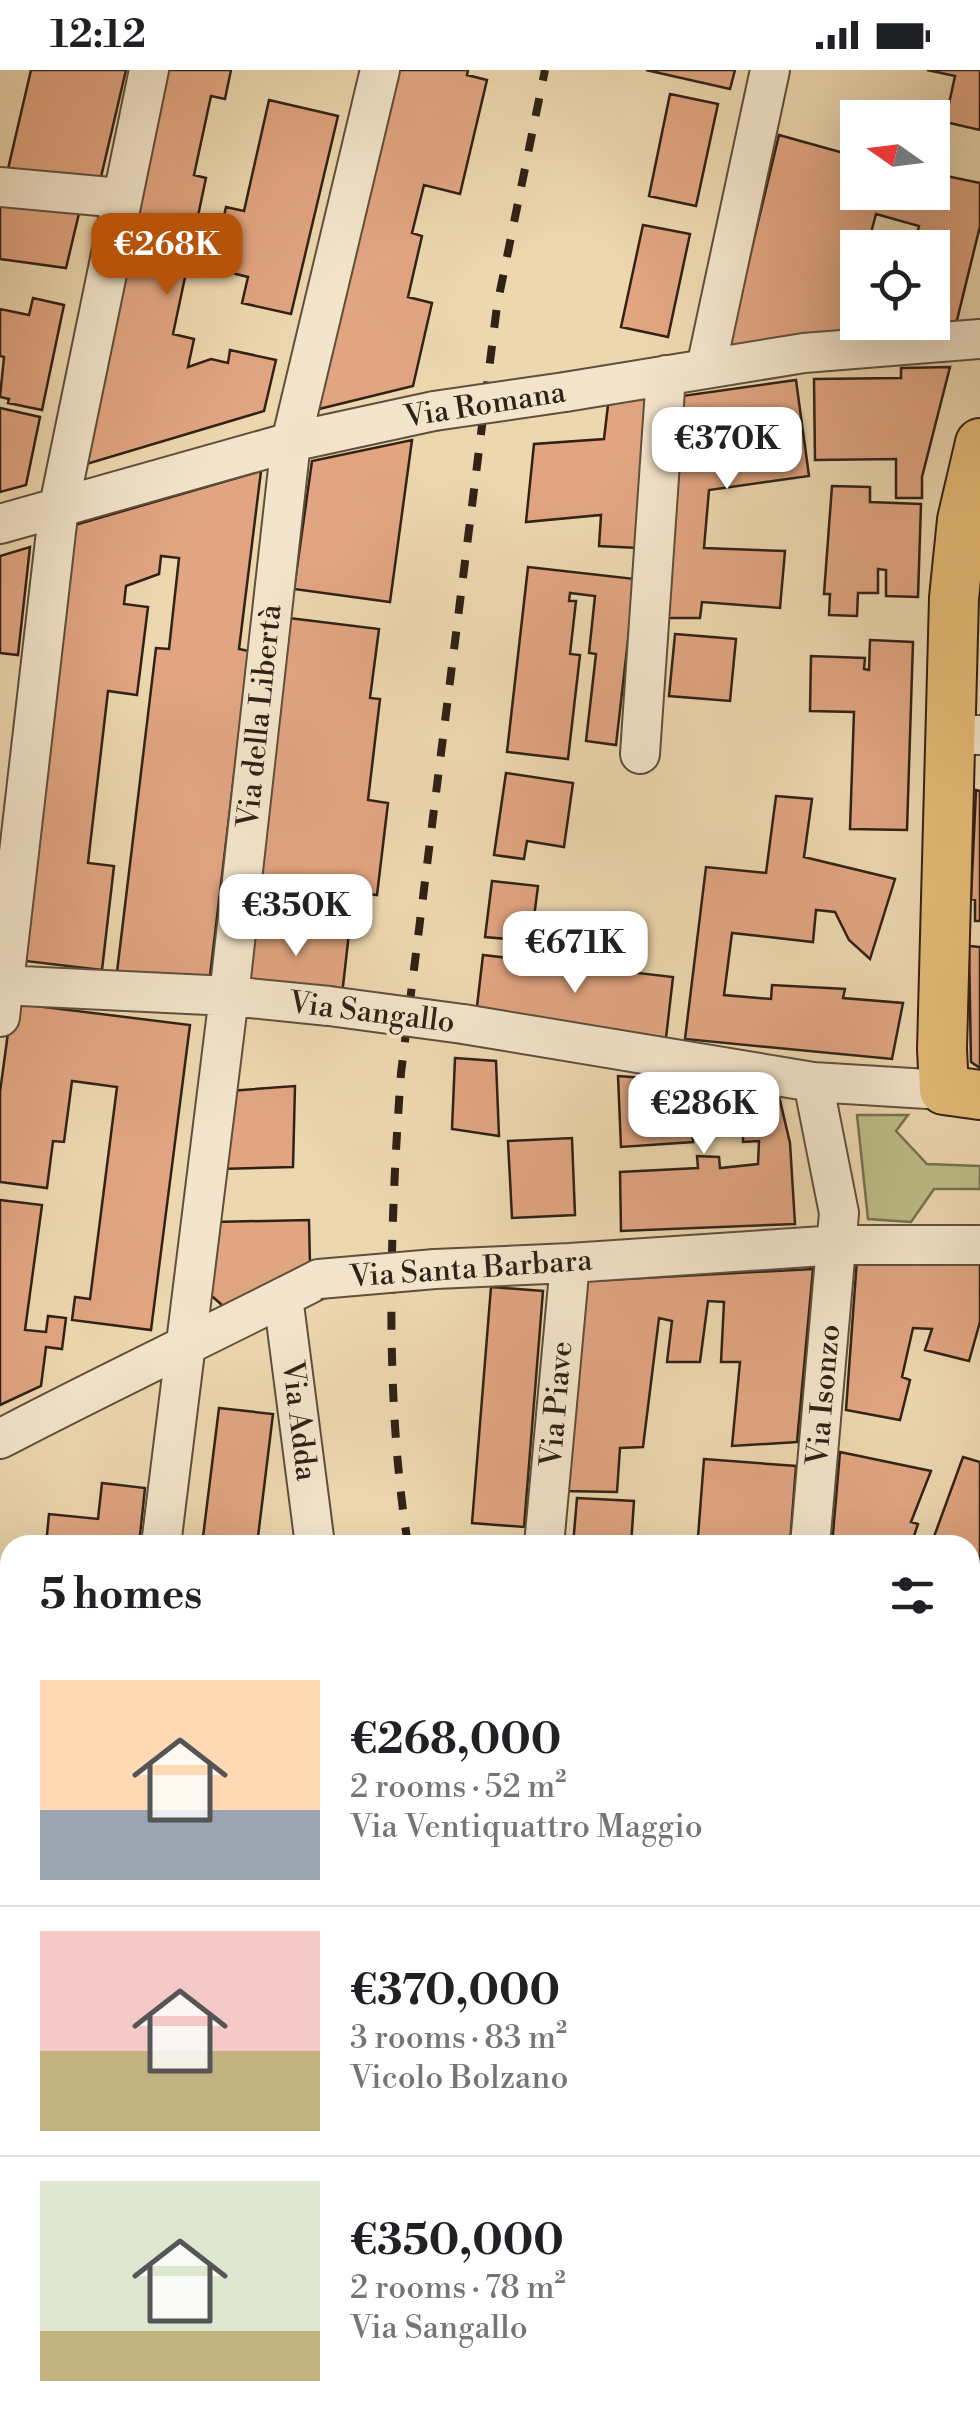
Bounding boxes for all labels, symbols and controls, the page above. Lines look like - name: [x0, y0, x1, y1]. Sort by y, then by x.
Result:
- text: 12:12: [50, 12, 146, 59]
- north arrow: [840, 100, 950, 210]
- map controls: [840, 100, 950, 340]
- pin: €268K: [97, 213, 237, 298]
- text: €268K: [113, 225, 221, 265]
- button: locate: [840, 230, 950, 340]
- street label: Via Romana: [401, 373, 569, 437]
- pin: €370K: [657, 407, 797, 492]
- text: €370K: [674, 419, 780, 459]
- street label: Via della Libertà: [229, 602, 291, 831]
- pin: €350K: [226, 874, 366, 959]
- text: €350K: [241, 886, 351, 926]
- pin: €671K: [505, 911, 645, 996]
- text: €671K: [525, 923, 625, 963]
- street label: Via Sangallo: [286, 984, 457, 1042]
- pin: €286K: [634, 1072, 774, 1157]
- text: €286K: [650, 1084, 758, 1124]
- street label: Via Santa Barbara: [347, 1242, 594, 1296]
- street label: Via Isonzo: [799, 1323, 849, 1468]
- street label: Via Piave: [532, 1340, 581, 1469]
- street label: Via Adda: [273, 1358, 325, 1484]
- icon: filters: [885, 1568, 940, 1623]
- text: 5 homes: [40, 1569, 202, 1622]
- text: €268,000: [350, 1714, 561, 1767]
- icon: home: [120, 1720, 240, 1840]
- text: 2 rooms · 52 m²: [350, 1767, 566, 1807]
- text: Via Ventiquattro Maggio: [350, 1807, 703, 1847]
- text: €370,000: [350, 1965, 560, 2018]
- icon: home: [120, 1971, 240, 2091]
- text: 3 rooms · 83 m²: [350, 2018, 567, 2058]
- text: Vicolo Bolzano: [350, 2058, 568, 2098]
- text: €350,000: [350, 2215, 564, 2268]
- icon: home: [120, 2221, 240, 2341]
- text: 2 rooms · 78 m²: [350, 2268, 566, 2308]
- text: Via Sangallo: [350, 2308, 528, 2348]

